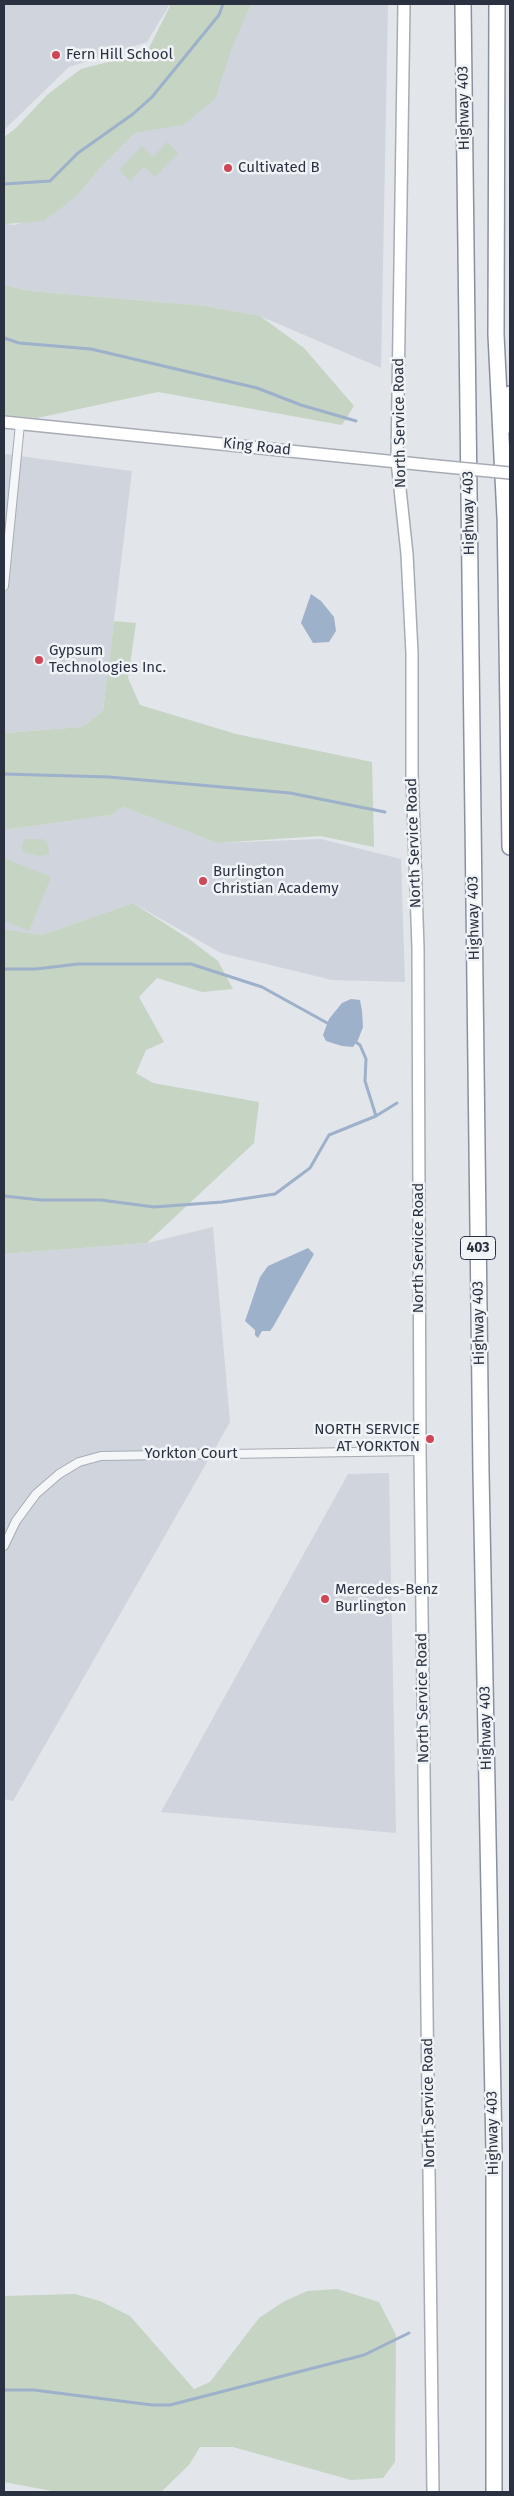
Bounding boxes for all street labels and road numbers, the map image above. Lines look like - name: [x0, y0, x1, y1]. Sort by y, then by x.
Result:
- street label: Highway 403: [454, 66, 474, 150]
- street label: North Service Road: [390, 358, 410, 488]
- street label: King Road: [222, 434, 292, 460]
- street label: Highway 403: [459, 471, 479, 555]
- street label: North Service Road: [403, 778, 425, 908]
- street label: Highway 403: [464, 876, 484, 960]
- street label: North Service Road: [410, 1183, 428, 1313]
- road number: 403: [460, 1236, 496, 1260]
- street label: Highway 403: [469, 1281, 489, 1365]
- street label: Yorkton Court: [144, 1445, 238, 1463]
- street label: North Service Road: [413, 1633, 433, 1763]
- street label: Highway 403: [476, 1686, 496, 1770]
- street label: North Service Road: [419, 2038, 439, 2168]
- street label: Highway 403: [483, 2091, 503, 2175]

